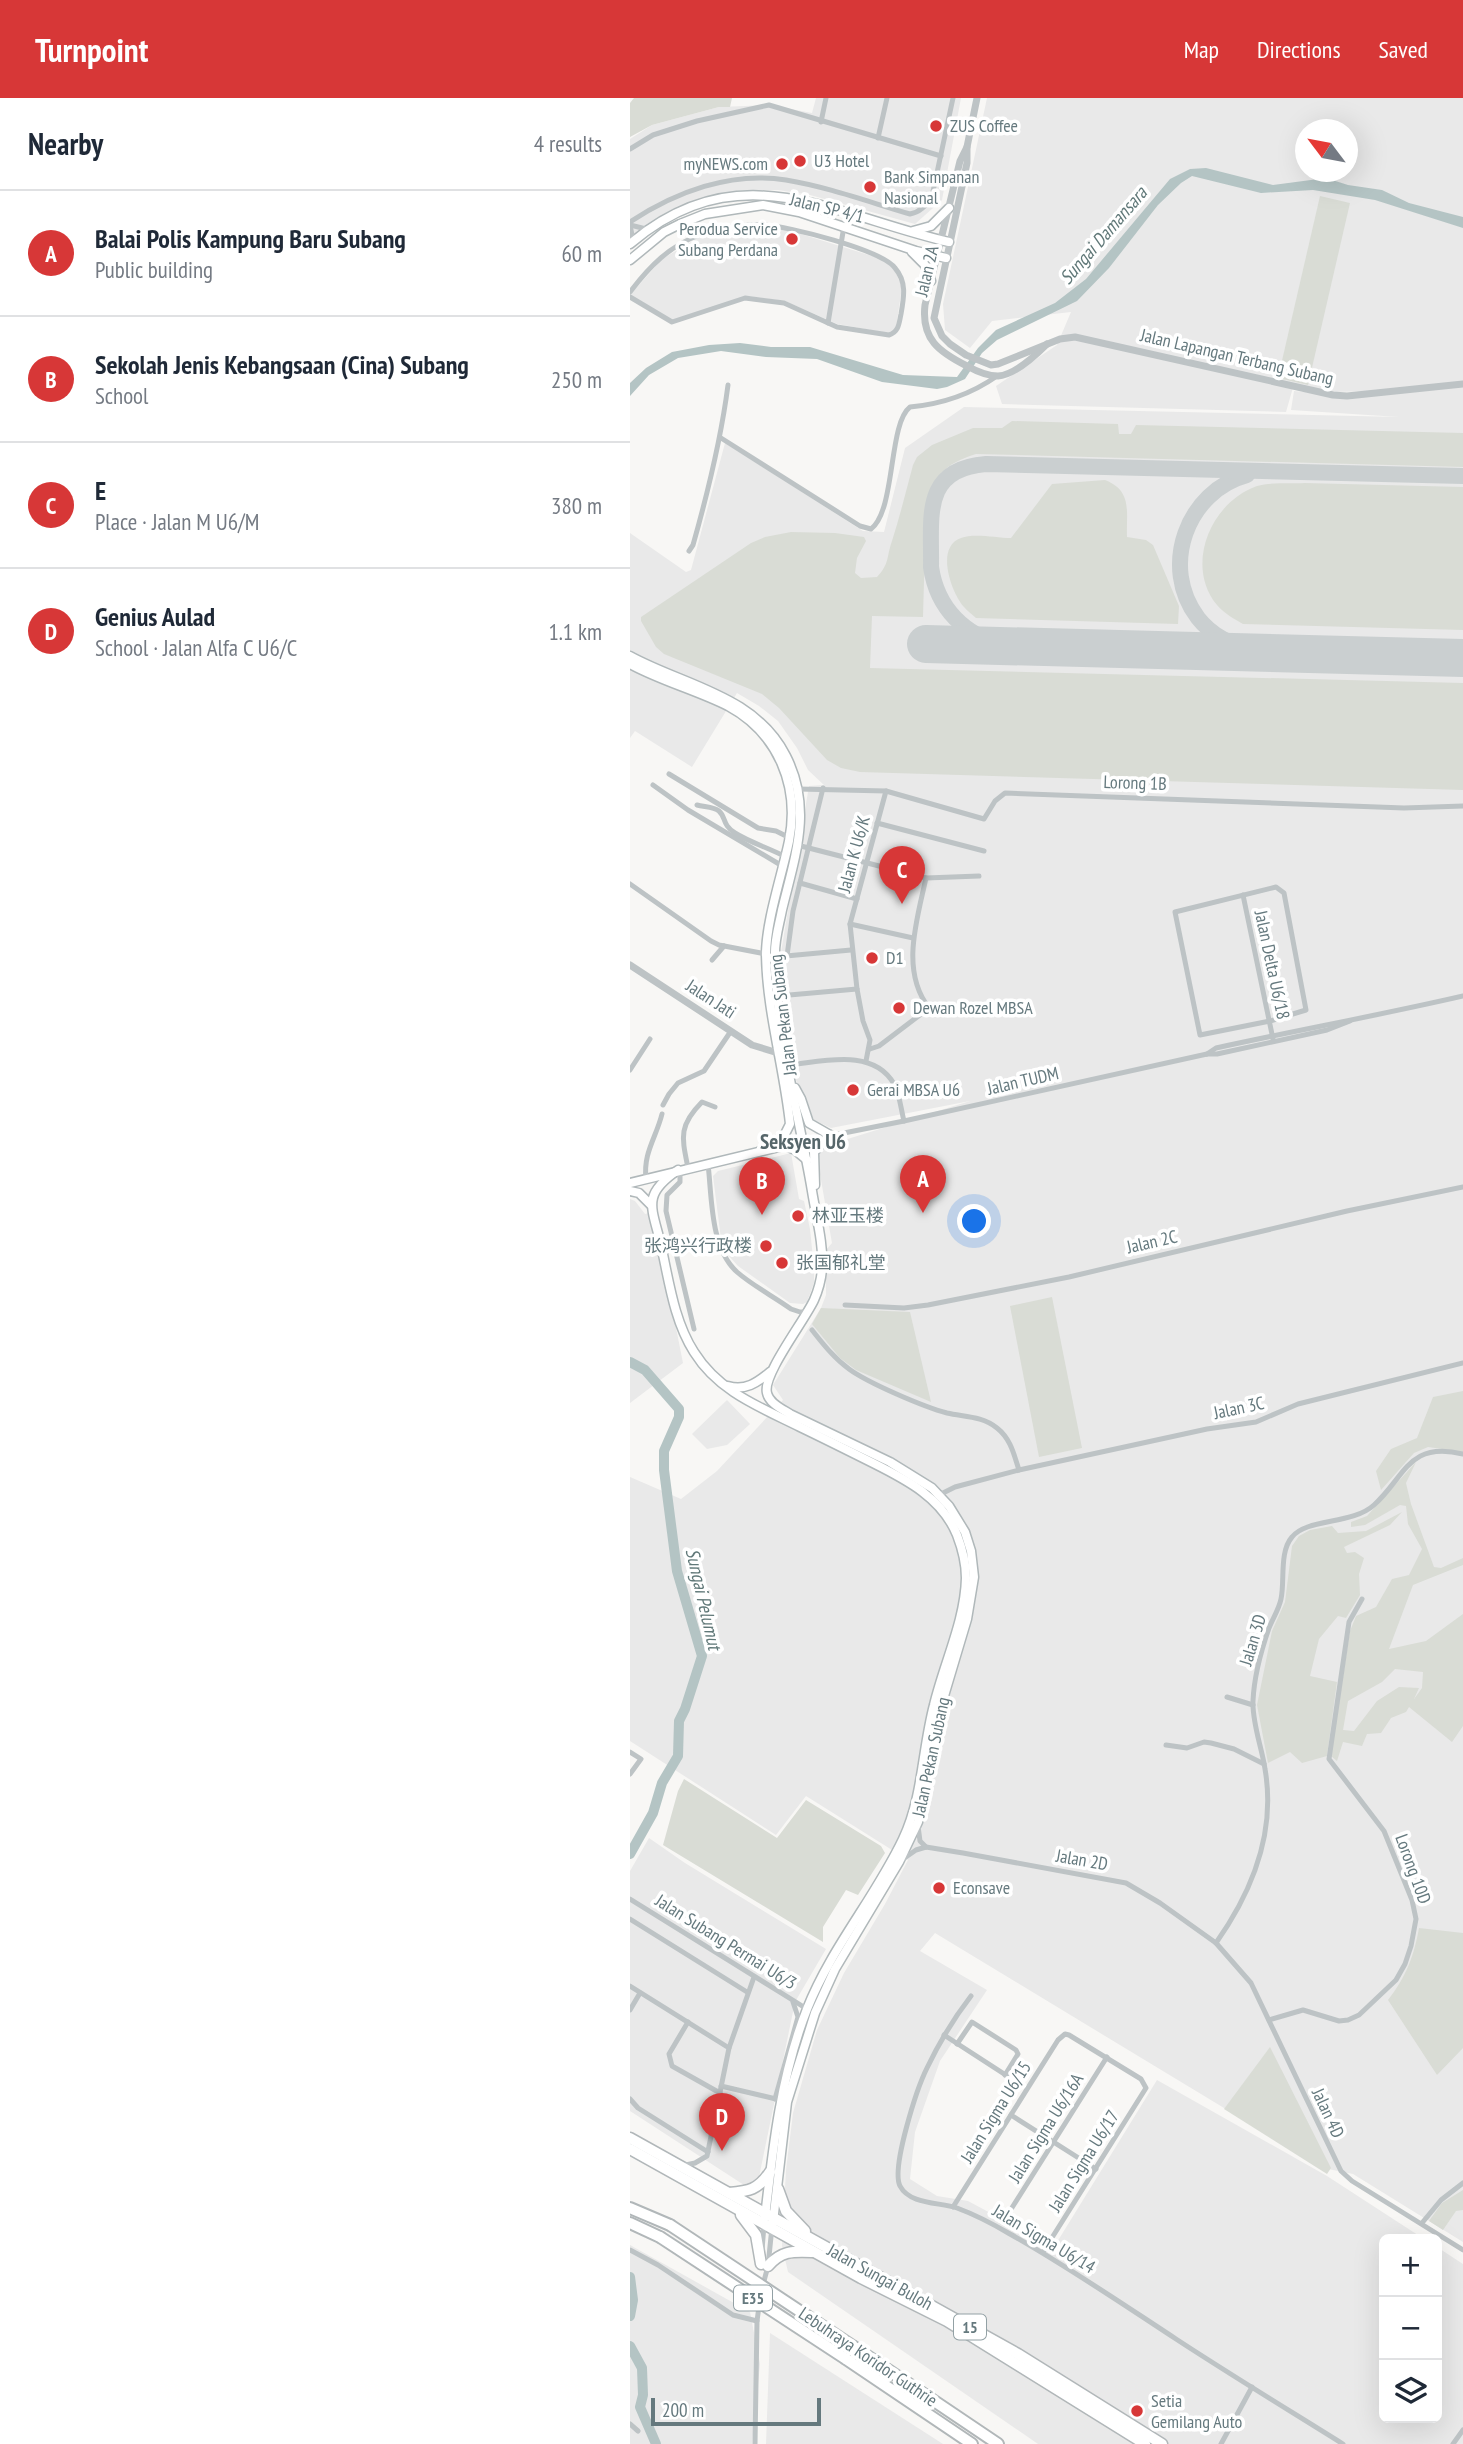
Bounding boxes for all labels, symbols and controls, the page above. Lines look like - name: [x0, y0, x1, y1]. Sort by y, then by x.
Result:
- text: Turnpoint: [35, 28, 148, 71]
- text: Map: [1184, 34, 1219, 65]
- text: Directions: [1257, 34, 1341, 65]
- text: Saved: [1379, 34, 1428, 65]
- place label: ZUS Coffee: [950, 114, 1018, 137]
- marker: ZUS Coffee: [928, 118, 944, 134]
- north arrow: [1295, 119, 1358, 182]
- text: Nearby: [28, 124, 103, 163]
- text: 4 results: [534, 129, 602, 158]
- place label: U3 Hotel: [814, 149, 870, 172]
- place label: myNEWS.com: [684, 152, 768, 175]
- marker: U3 Hotel: [792, 153, 808, 169]
- marker: myNEWS.com: [774, 156, 790, 172]
- place label: Bank Simpanan Nasional: [884, 165, 979, 209]
- marker: Bank Simpanan Nasional: [862, 179, 878, 195]
- water label: Sungai Damansara: [1054, 180, 1153, 289]
- street label: Jalan SP 4/1: [787, 187, 866, 228]
- place label: Perodua Service Subang Perdana: [678, 217, 778, 261]
- text: Balai Polis Kampung Baru Subang: [95, 222, 406, 255]
- marker: Perodua Service Subang Perdana: [784, 231, 800, 247]
- text: A: [45, 239, 57, 268]
- text: 60 m: [561, 239, 602, 268]
- street label: Jalan 2A: [909, 243, 944, 299]
- text: Public building: [95, 255, 213, 284]
- street label: Jalan Lapangan Terbang Subang: [1137, 323, 1336, 390]
- text: Sekolah Jenis Kebangsaan (Cina) Subang: [95, 348, 469, 381]
- text: B: [45, 365, 57, 394]
- text: 250 m: [551, 365, 602, 394]
- text: School: [95, 381, 148, 410]
- text: E: [95, 474, 106, 507]
- text: C: [46, 491, 56, 520]
- text: 380 m: [551, 491, 602, 520]
- text: Place · Jalan M U6/M: [95, 507, 259, 536]
- text: Genius Aulad: [95, 600, 215, 633]
- text: D: [45, 617, 57, 646]
- text: 1.1 km: [548, 617, 602, 646]
- text: School · Jalan Alfa C U6/C: [95, 633, 297, 662]
- street label: Lorong 1B: [1103, 770, 1167, 795]
- street label: Jalan K U6/K: [832, 813, 875, 896]
- pin: C: [879, 846, 925, 904]
- street label: Jalan Delta U6/18: [1250, 907, 1295, 1021]
- place label: D1: [886, 946, 904, 969]
- marker: D1: [864, 950, 880, 966]
- street label: Jalan Pekan Subang: [764, 953, 801, 1078]
- street label: Jalan Jati: [681, 973, 741, 1023]
- place label: Dewan Rozel MBSA: [913, 996, 1033, 1019]
- marker: Dewan Rozel MBSA: [891, 1000, 907, 1016]
- street label: Jalan TUDM: [984, 1061, 1061, 1100]
- place label: Gerai MBSA U6: [867, 1078, 960, 1101]
- marker: Gerai MBSA U6: [845, 1082, 861, 1098]
- district label: Seksyen U6: [760, 1128, 846, 1155]
- pin: A: [900, 1155, 946, 1213]
- pin: B: [739, 1157, 785, 1215]
- place label: 林亚玉楼: [812, 1204, 884, 1227]
- your location: [957, 1204, 991, 1238]
- marker: 林亚玉楼: [790, 1208, 806, 1224]
- street label: Jalan 2C: [1123, 1225, 1179, 1259]
- place label: 张鸿兴行政楼: [644, 1234, 752, 1257]
- marker: 张鸿兴行政楼: [758, 1238, 774, 1254]
- place label: 张国郁礼堂: [796, 1251, 886, 1274]
- marker: 张国郁礼堂: [774, 1255, 790, 1271]
- street label: Jalan 3C: [1211, 1391, 1266, 1424]
- water label: Sungai Pelumut: [681, 1546, 728, 1655]
- street label: Jalan 3D: [1234, 1612, 1271, 1669]
- street label: Jalan Pekan Subang: [906, 1695, 954, 1820]
- street label: Lorong 10D: [1390, 1831, 1437, 1907]
- street label: Jalan 2D: [1053, 1843, 1110, 1875]
- place label: Econsave: [953, 1876, 1010, 1899]
- marker: Econsave: [931, 1880, 947, 1896]
- street label: Jalan Subang Permai U6/3: [651, 1888, 801, 1994]
- street label: Jalan Sigma U6/15: [955, 2057, 1036, 2168]
- street label: Jalan Sigma U6/16A: [1002, 2069, 1089, 2187]
- street label: Jalan 4D: [1307, 2083, 1350, 2141]
- pin: D: [699, 2093, 745, 2151]
- street label: Jalan Sigma U6/17: [1043, 2106, 1124, 2217]
- street label: Jalan Sigma U6/14: [988, 2198, 1100, 2278]
- map controls: [1379, 2234, 1442, 2423]
- button: +: [1379, 2234, 1442, 2297]
- street label: Jalan Sungai Buloh: [823, 2238, 937, 2315]
- road number: E35: [734, 2286, 772, 2310]
- button: −: [1379, 2297, 1442, 2360]
- street label: Lebuhraya Koridor Guthrie: [794, 2302, 942, 2412]
- road number: 15: [954, 2314, 986, 2340]
- button: layers: [1379, 2360, 1442, 2423]
- place label: Setia Gemilang Auto: [1151, 2389, 1242, 2433]
- scale bar: [651, 2395, 821, 2427]
- text: 200 m: [662, 2398, 704, 2422]
- marker: Setia Gemilang Auto: [1129, 2403, 1145, 2419]

